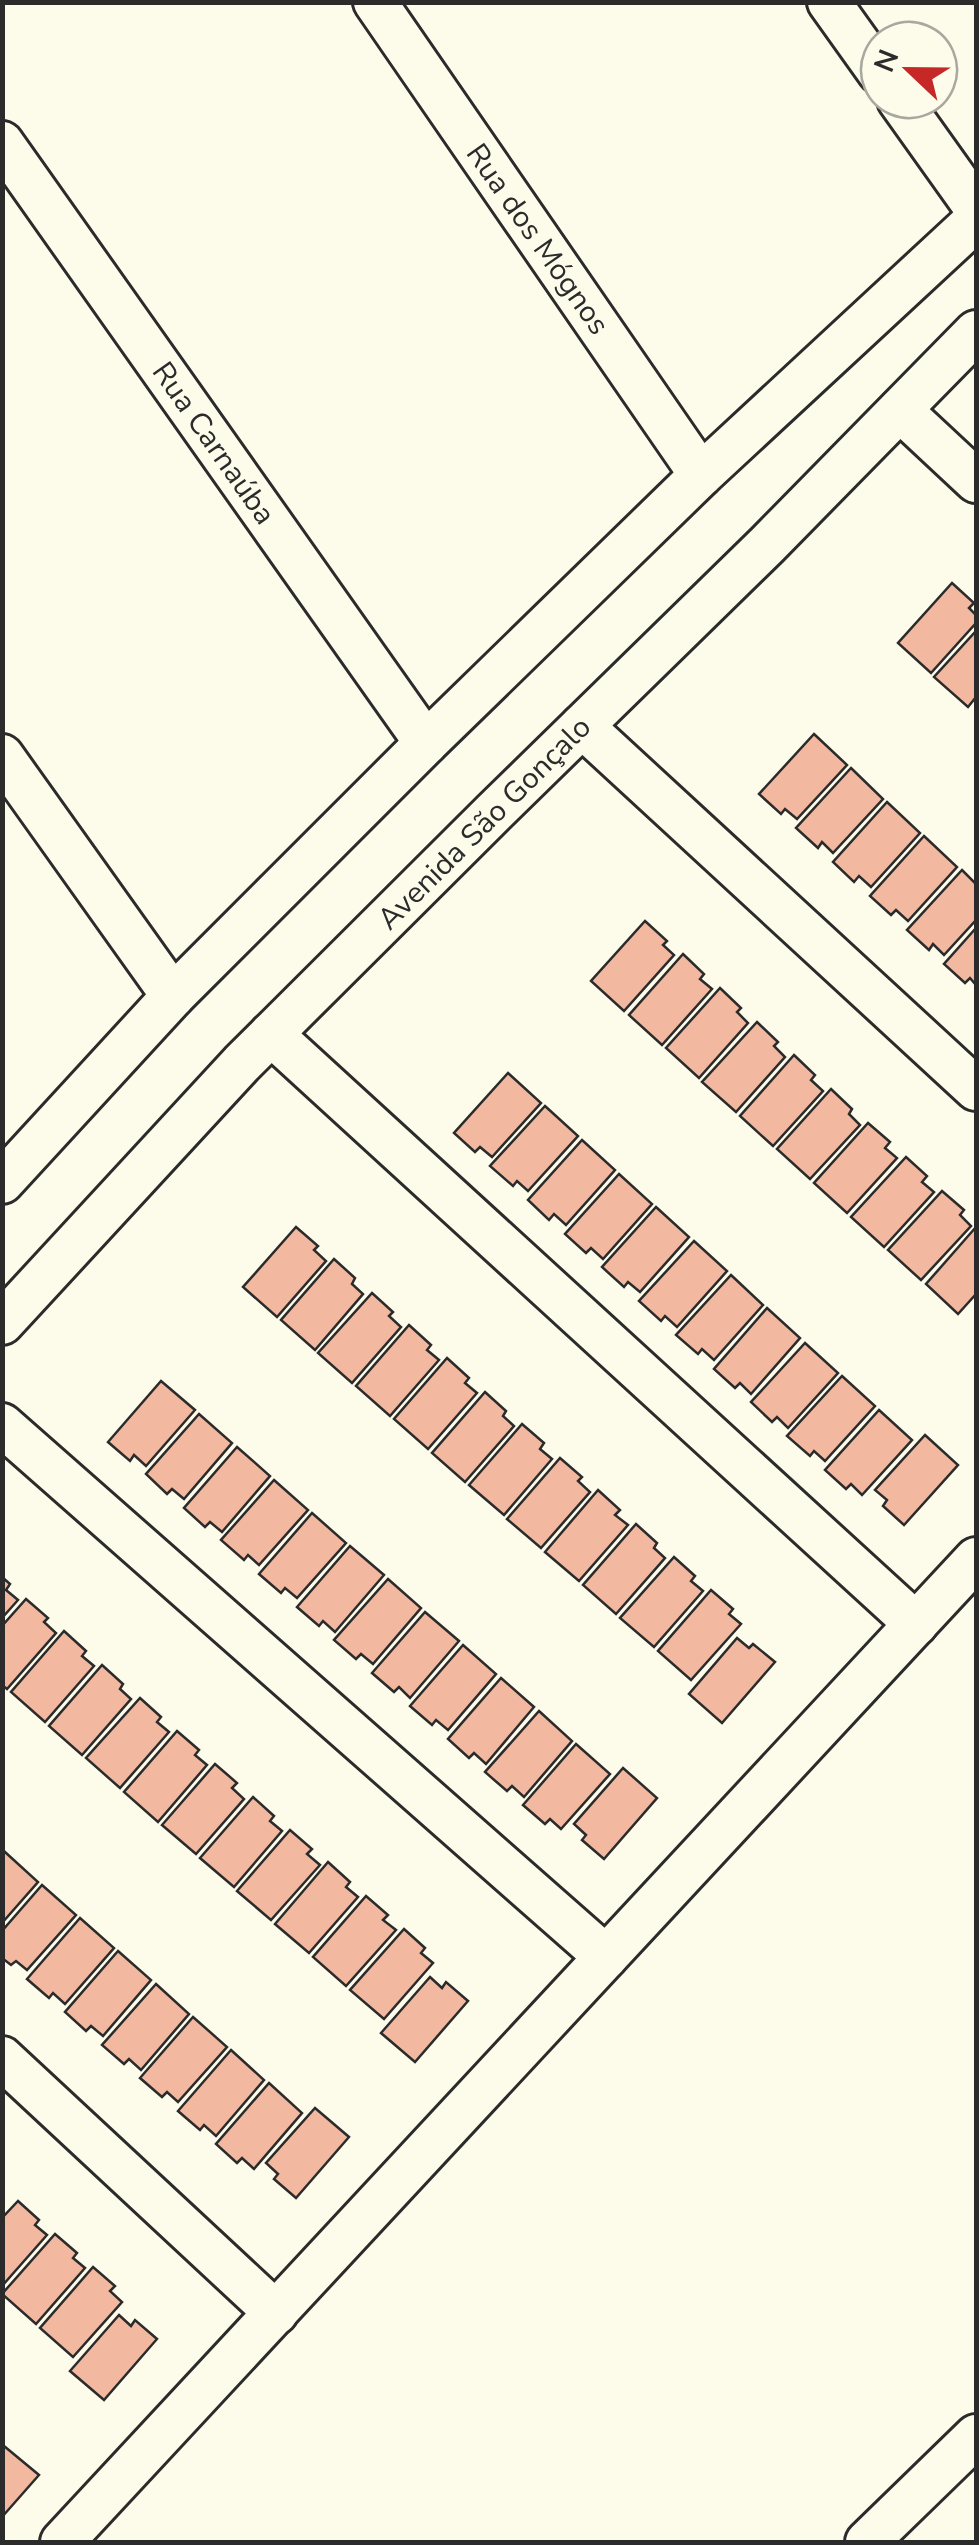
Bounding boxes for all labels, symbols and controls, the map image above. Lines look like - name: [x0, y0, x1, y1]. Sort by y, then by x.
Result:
- north arrow: [859, 20, 959, 120]
- text: N: [865, 44, 908, 78]
- street label: Rua dos Mógnos: [456, 135, 619, 343]
- street label: Rua Carnaúba: [142, 354, 285, 533]
- street label: Avenida São Gonçalo: [368, 707, 600, 939]

